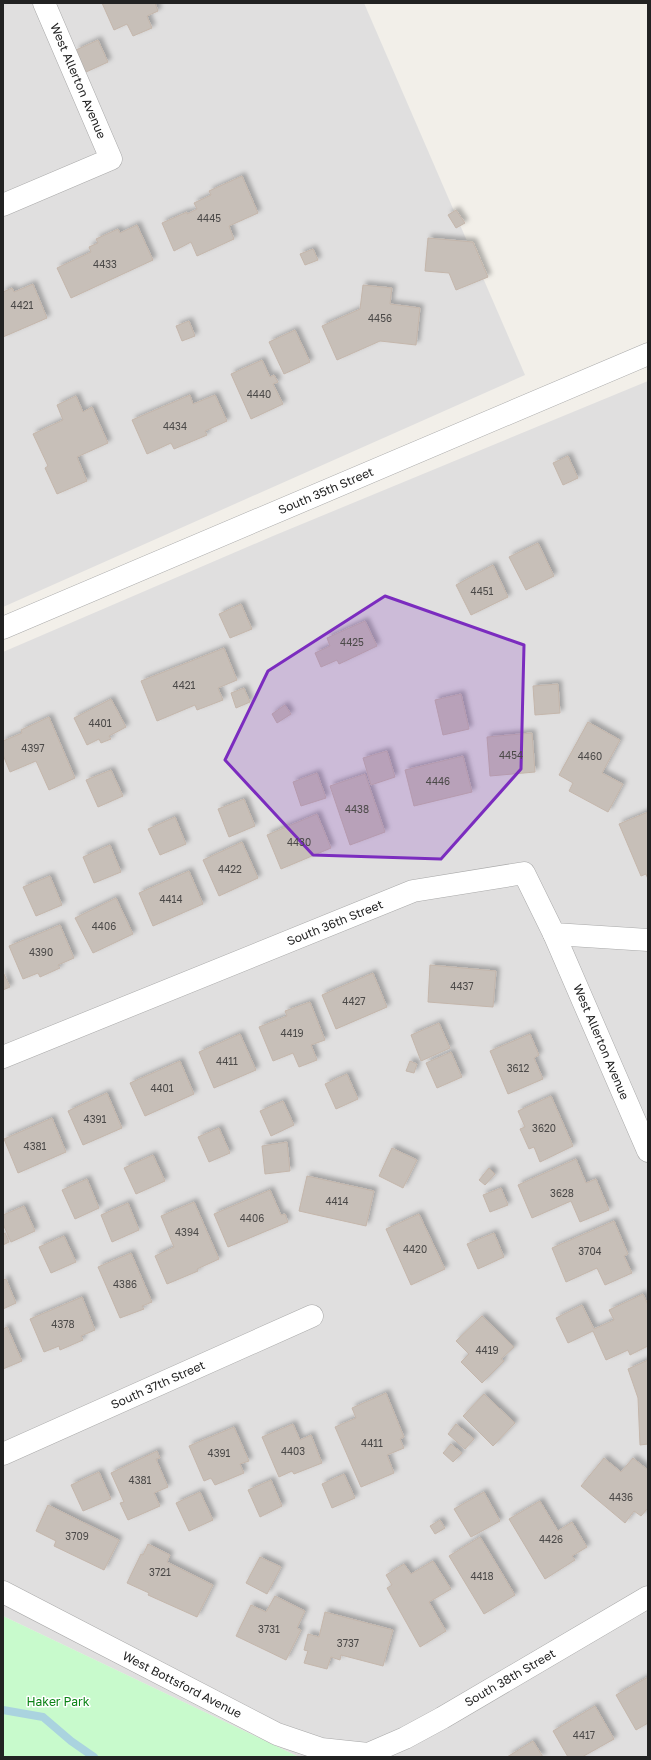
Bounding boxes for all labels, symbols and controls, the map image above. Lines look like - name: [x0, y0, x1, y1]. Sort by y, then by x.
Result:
- street label: West Allerton Avenue: [47, 21, 110, 141]
- house number: 4445: [197, 212, 221, 224]
- house number: 4433: [93, 258, 117, 270]
- house number: 4421: [11, 299, 34, 311]
- house number: 4456: [368, 312, 392, 324]
- house number: 4440: [247, 388, 271, 400]
- house number: 4434: [163, 420, 187, 432]
- street label: South 35th Street: [276, 464, 376, 517]
- house number: 4451: [471, 585, 494, 597]
- house number: 4425: [340, 636, 364, 648]
- house number: 4421: [173, 679, 196, 691]
- house number: 4401: [88, 717, 112, 729]
- house number: 4397: [21, 742, 45, 754]
- house number: 4454: [499, 749, 523, 761]
- house number: 4460: [578, 750, 602, 762]
- house number: 4446: [426, 775, 450, 787]
- house number: 4438: [345, 803, 369, 815]
- house number: 4430: [287, 836, 311, 848]
- house number: 4422: [218, 863, 242, 875]
- house number: 4414: [159, 893, 183, 905]
- street label: South 36th Street: [285, 896, 385, 949]
- house number: 4406: [92, 920, 116, 932]
- house number: 4390: [29, 946, 53, 958]
- house number: 4437: [450, 980, 474, 992]
- street label: West Allerton Avenue: [570, 982, 633, 1102]
- house number: 4427: [342, 995, 366, 1007]
- house number: 4419: [280, 1027, 304, 1039]
- house number: 4411: [216, 1055, 238, 1067]
- house number: 3612: [507, 1062, 529, 1074]
- house number: 4401: [150, 1082, 174, 1094]
- house number: 4391: [84, 1113, 107, 1125]
- house number: 3620: [532, 1122, 556, 1134]
- house number: 4381: [24, 1140, 47, 1152]
- house number: 3628: [550, 1187, 574, 1199]
- house number: 4414: [325, 1195, 349, 1207]
- house number: 4406: [240, 1212, 264, 1224]
- house number: 4394: [175, 1226, 199, 1238]
- house number: 4420: [403, 1243, 427, 1255]
- house number: 3704: [578, 1245, 602, 1257]
- house number: 4386: [113, 1278, 137, 1290]
- house number: 4378: [51, 1318, 75, 1330]
- house number: 4419: [475, 1344, 499, 1356]
- street label: South 37th Street: [108, 1357, 207, 1412]
- house number: 4411: [361, 1437, 383, 1449]
- house number: 4403: [281, 1445, 305, 1457]
- house number: 4391: [208, 1447, 231, 1459]
- house number: 4381: [129, 1474, 152, 1486]
- house number: 4436: [609, 1491, 633, 1503]
- house number: 3709: [65, 1530, 89, 1542]
- house number: 4426: [539, 1533, 563, 1545]
- house number: 3721: [149, 1566, 171, 1578]
- house number: 4418: [470, 1570, 494, 1582]
- house number: 3731: [258, 1623, 280, 1635]
- house number: 3737: [337, 1637, 359, 1649]
- street label: South 38th Street: [462, 1645, 558, 1710]
- street label: West Bottsford Avenue: [120, 1648, 244, 1721]
- park label: Haker Park: [26, 1694, 90, 1709]
- house number: 4417: [573, 1729, 595, 1741]

